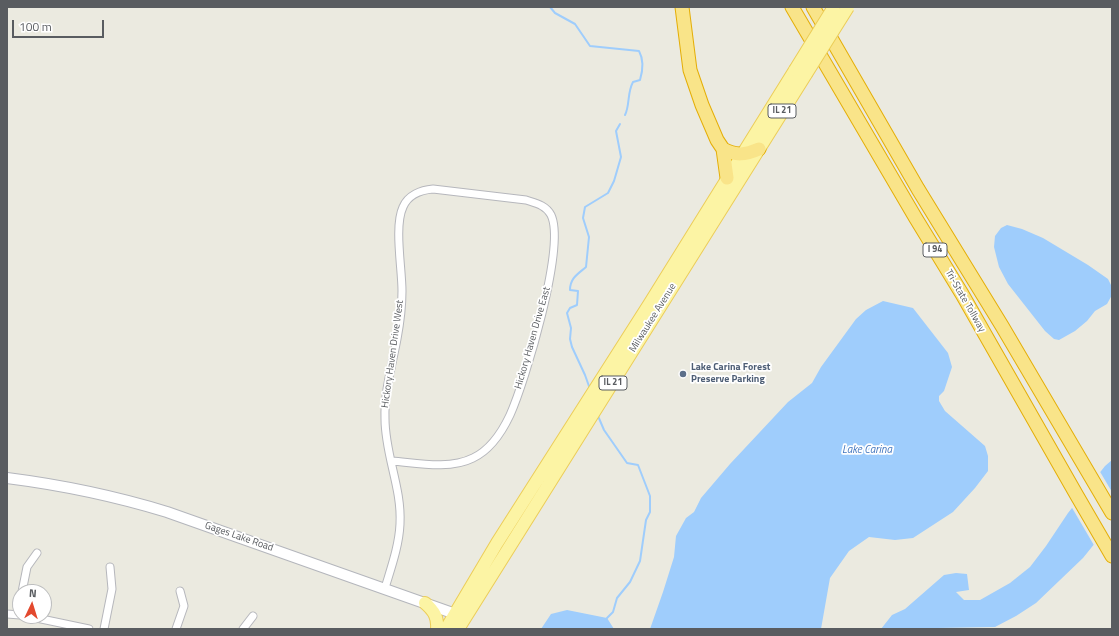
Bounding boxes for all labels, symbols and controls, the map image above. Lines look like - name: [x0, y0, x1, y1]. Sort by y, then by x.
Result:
- scale bar: [14, 12, 106, 38]
- text: 100 m: [19, 17, 52, 36]
- road number: IL 21: [768, 104, 796, 118]
- road number: I 94: [923, 243, 947, 257]
- street label: Tri-State Tollway: [942, 268, 988, 334]
- street label: Milwaukee Avenue: [627, 281, 679, 355]
- street label: Hickory Haven Drive East: [513, 286, 553, 390]
- street label: Hickory Haven Drive West: [379, 299, 407, 409]
- place label: Lake Carina Forest Preserve Parking: [691, 362, 771, 386]
- marker: Lake Carina Forest Preserve Parking: [678, 369, 688, 379]
- road number: IL 21: [599, 376, 627, 390]
- water label: Lake Carina: [842, 443, 892, 457]
- street label: Gages Lake Road: [203, 520, 275, 554]
- north arrow: [12, 584, 52, 624]
- text: N: [28, 585, 37, 601]

